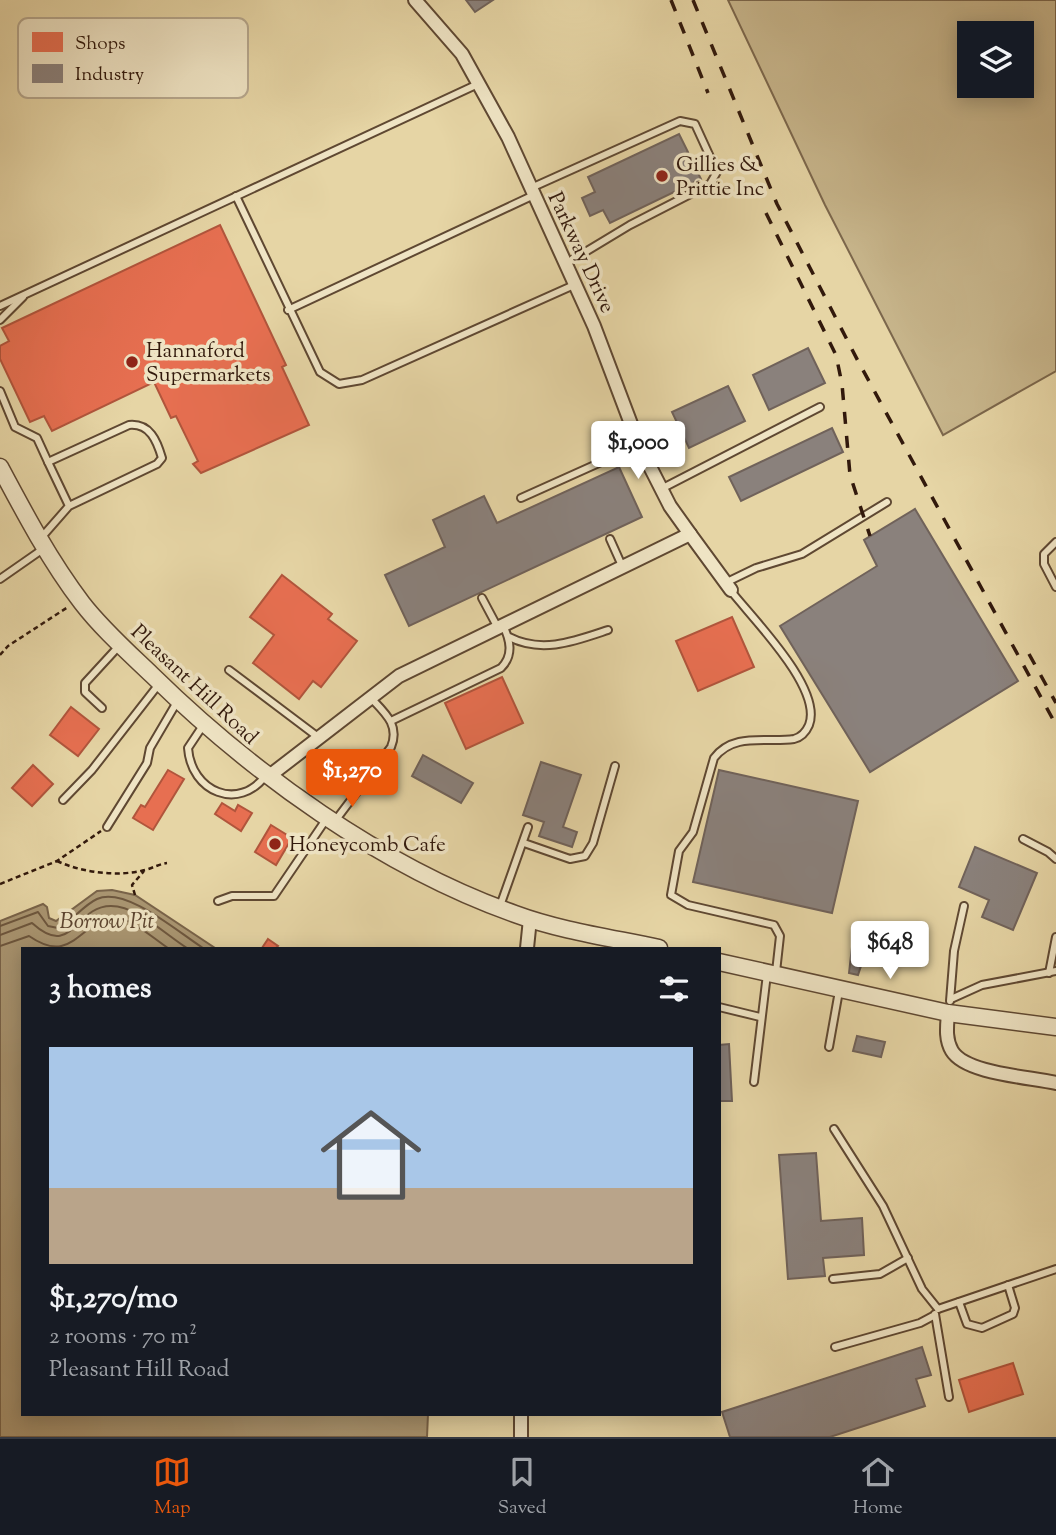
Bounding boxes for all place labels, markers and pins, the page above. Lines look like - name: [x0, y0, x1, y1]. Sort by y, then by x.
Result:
- place label: Gillies & Prittie Inc: [676, 151, 764, 205]
- marker: Gillies & Prittie Inc: [654, 168, 670, 184]
- place label: Hannaford Supermarkets: [146, 337, 271, 391]
- marker: Hannaford Supermarkets: [124, 354, 140, 370]
- pin: $1,000: [581, 421, 695, 481]
- pin: $1,270: [295, 750, 409, 809]
- place label: Honeycomb Cafe: [289, 831, 446, 861]
- marker: Honeycomb Cafe: [267, 836, 283, 852]
- pin: $648: [849, 922, 931, 981]

